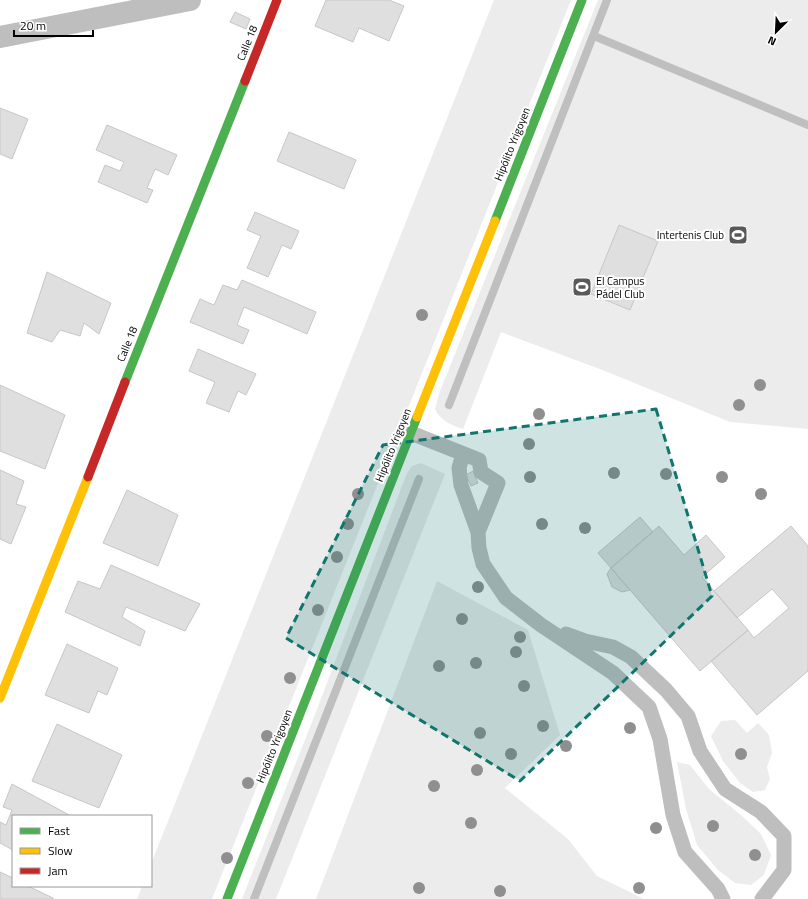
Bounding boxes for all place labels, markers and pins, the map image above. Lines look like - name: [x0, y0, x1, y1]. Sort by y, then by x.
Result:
- sports icon: Intertenis Club: [727, 224, 749, 246]
- place label: Intertenis Club: [657, 227, 724, 243]
- place label: El Campus Pádel Club: [596, 273, 645, 302]
- sports icon: El Campus Pádel Club: [571, 276, 593, 298]

